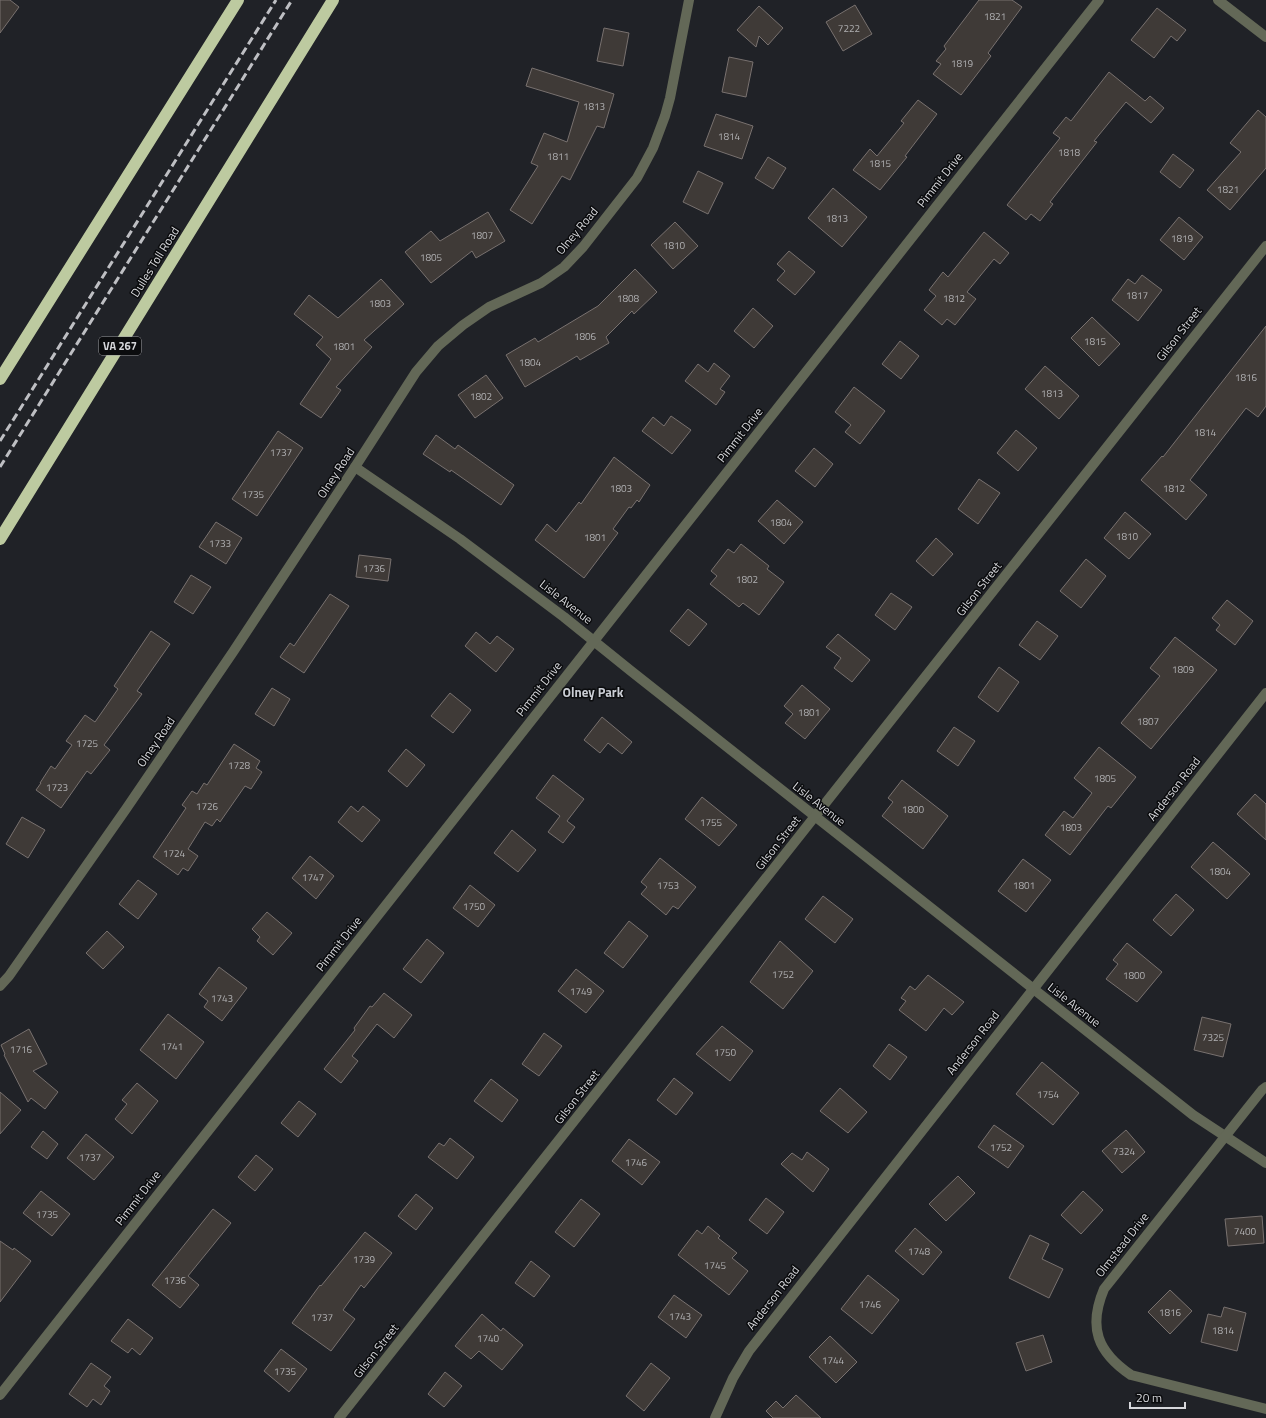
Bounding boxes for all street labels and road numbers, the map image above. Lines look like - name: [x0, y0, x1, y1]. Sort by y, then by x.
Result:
- street label: Pimmit Drive: [912, 148, 967, 211]
- street label: Olney Road: [551, 203, 602, 259]
- street label: Dulles Toll Road: [125, 223, 184, 301]
- street label: Gilson Street: [1151, 302, 1207, 365]
- road number: VA 267: [99, 337, 141, 355]
- street label: Pimmit Drive: [712, 403, 767, 466]
- street label: Olney Road: [312, 443, 359, 502]
- street label: Gilson Street: [951, 557, 1007, 620]
- street label: Lisle Avenue: [536, 575, 597, 628]
- street label: Pimmit Drive: [511, 657, 566, 720]
- street label: Olney Road: [132, 713, 180, 771]
- street label: Anderson Road: [1142, 752, 1205, 825]
- street label: Lisle Avenue: [789, 777, 850, 830]
- street label: Gilson Street: [750, 811, 806, 874]
- street label: Pimmit Drive: [311, 912, 366, 975]
- street label: Lisle Avenue: [1044, 978, 1105, 1031]
- street label: Anderson Road: [941, 1006, 1004, 1079]
- street label: Gilson Street: [549, 1065, 605, 1128]
- street label: Pimmit Drive: [110, 1166, 165, 1229]
- street label: Olmstead Drive: [1090, 1208, 1153, 1281]
- street label: Anderson Road: [741, 1261, 804, 1334]
- street label: Gilson Street: [348, 1319, 404, 1382]

